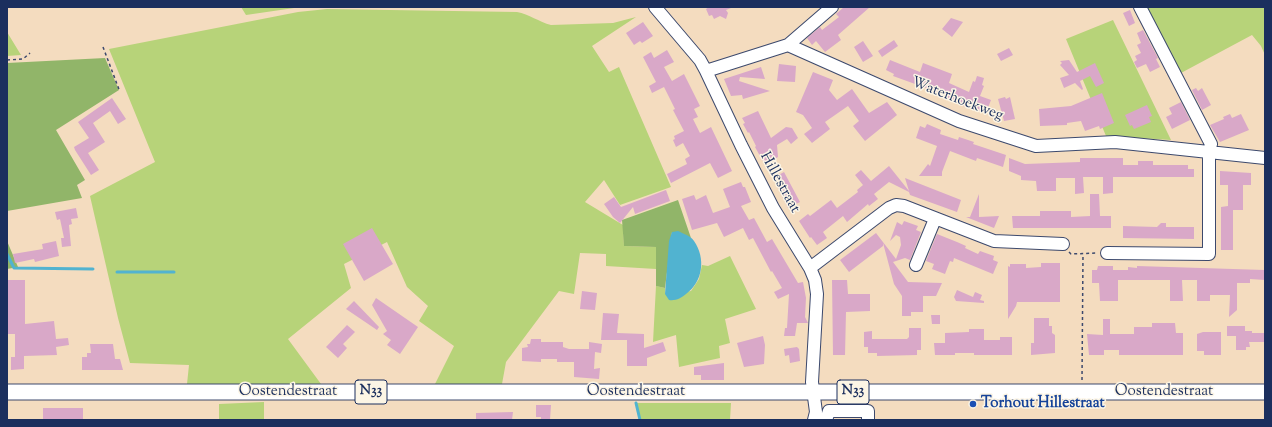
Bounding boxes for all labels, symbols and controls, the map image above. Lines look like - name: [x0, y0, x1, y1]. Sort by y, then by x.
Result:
- street label: Waterhoekweg: [909, 74, 1005, 126]
- street label: Hillestraat: [755, 149, 803, 217]
- road number: N33: [355, 380, 387, 404]
- road number: N33: [837, 380, 869, 404]
- street label: Oostendestraat: [239, 383, 337, 401]
- street label: Oostendestraat: [587, 383, 685, 401]
- street label: Oostendestraat: [1115, 383, 1213, 401]
- place label: Torhout Hillestraat: [981, 395, 1105, 413]
- marker: Torhout Hillestraat: [968, 399, 978, 409]

